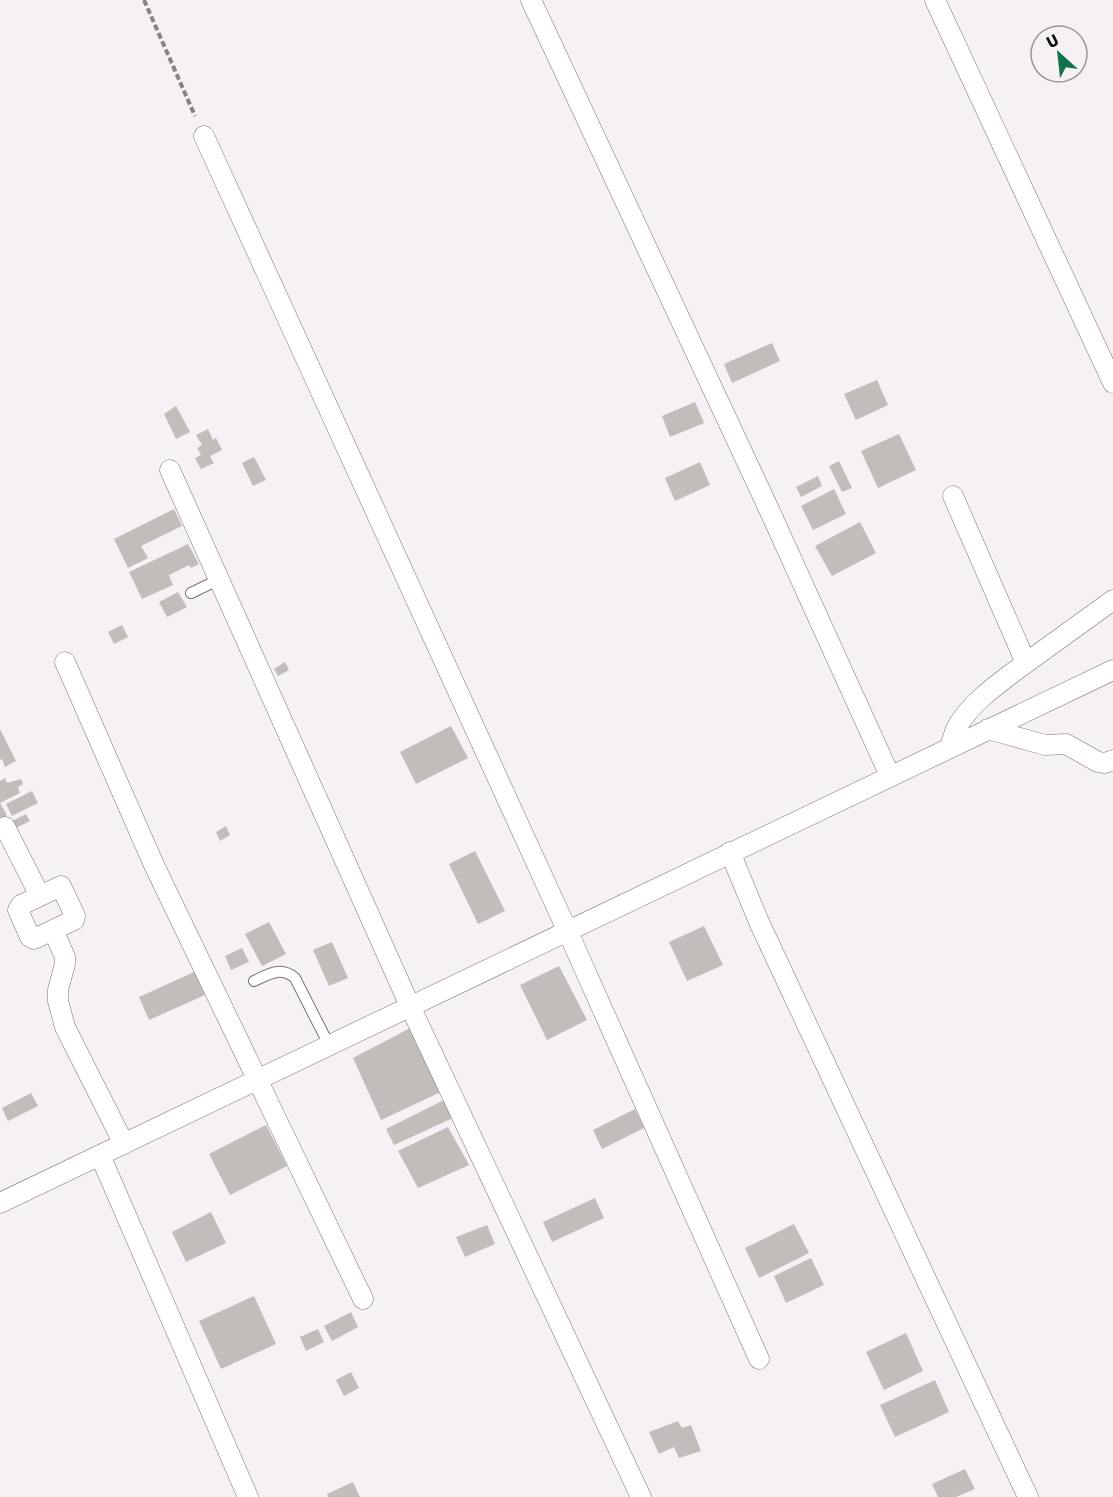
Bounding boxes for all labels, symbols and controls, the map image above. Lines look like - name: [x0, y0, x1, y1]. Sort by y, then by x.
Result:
- north arrow: [1029, 24, 1089, 84]
- text: U: [1042, 28, 1063, 54]

